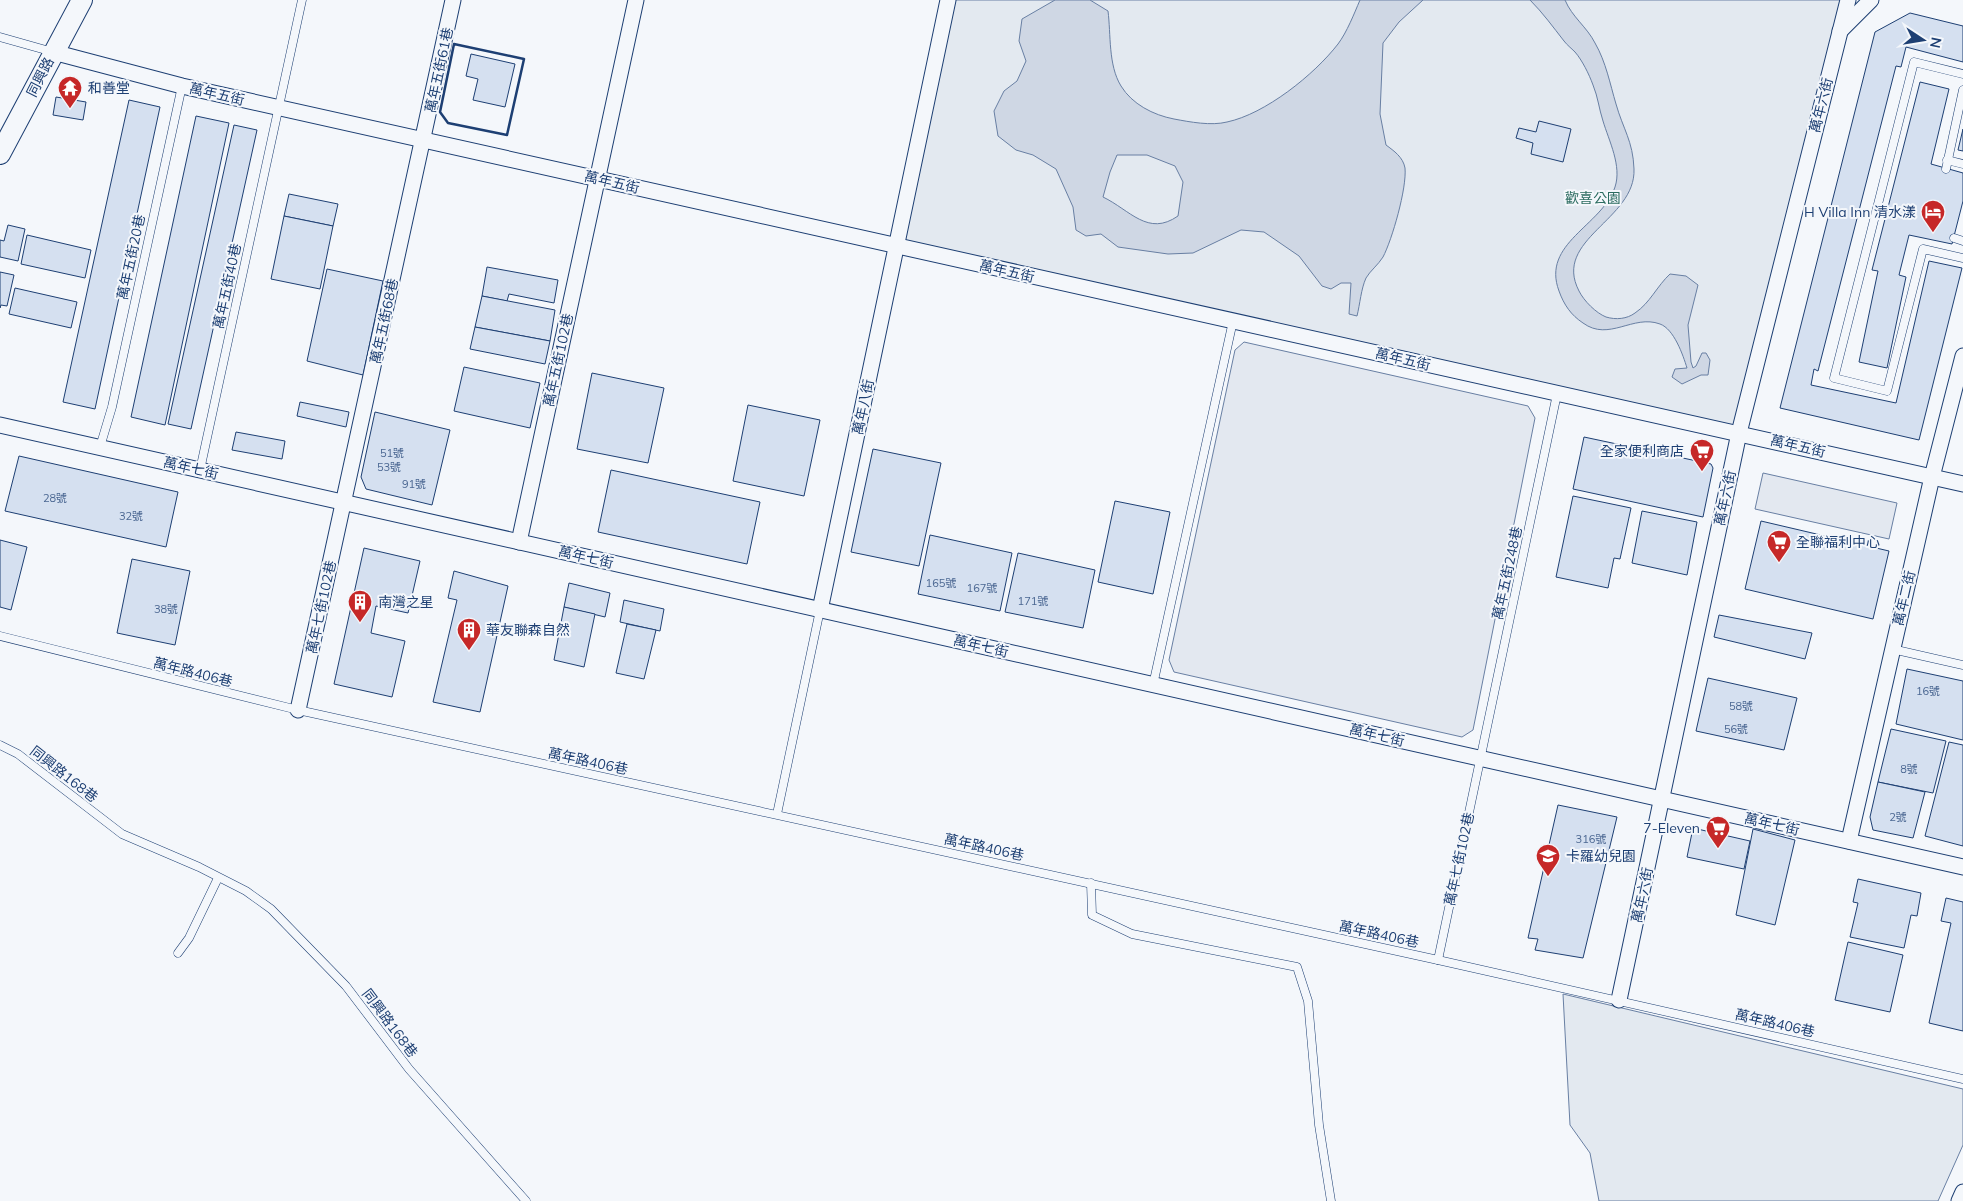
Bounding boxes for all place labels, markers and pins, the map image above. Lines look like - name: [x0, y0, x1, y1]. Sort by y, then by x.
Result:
- temple icon: 和善堂: [57, 75, 83, 109]
- place label: 和善堂: [88, 79, 130, 97]
- hotel icon: H Villa Inn 清水漾: [1920, 199, 1946, 233]
- place label: H Villa Inn 清水漾: [1804, 203, 1916, 221]
- supermarket icon: 全家便利商店: [1689, 438, 1715, 472]
- place label: 全家便利商店: [1600, 442, 1684, 460]
- supermarket icon: 全聯福利中心: [1766, 529, 1792, 563]
- place label: 全聯福利中心: [1796, 533, 1880, 551]
- building icon: 南灣之星: [347, 589, 373, 623]
- place label: 南灣之星: [378, 593, 434, 611]
- building icon: 華友聯森自然: [456, 617, 482, 651]
- place label: 華友聯森自然: [486, 621, 570, 639]
- supermarket icon: 7-Eleven: [1705, 815, 1731, 849]
- place label: 7-Eleven: [1643, 819, 1700, 837]
- school or university icon: 卡羅幼兒園: [1535, 843, 1561, 877]
- place label: 卡羅幼兒園: [1566, 847, 1636, 865]

